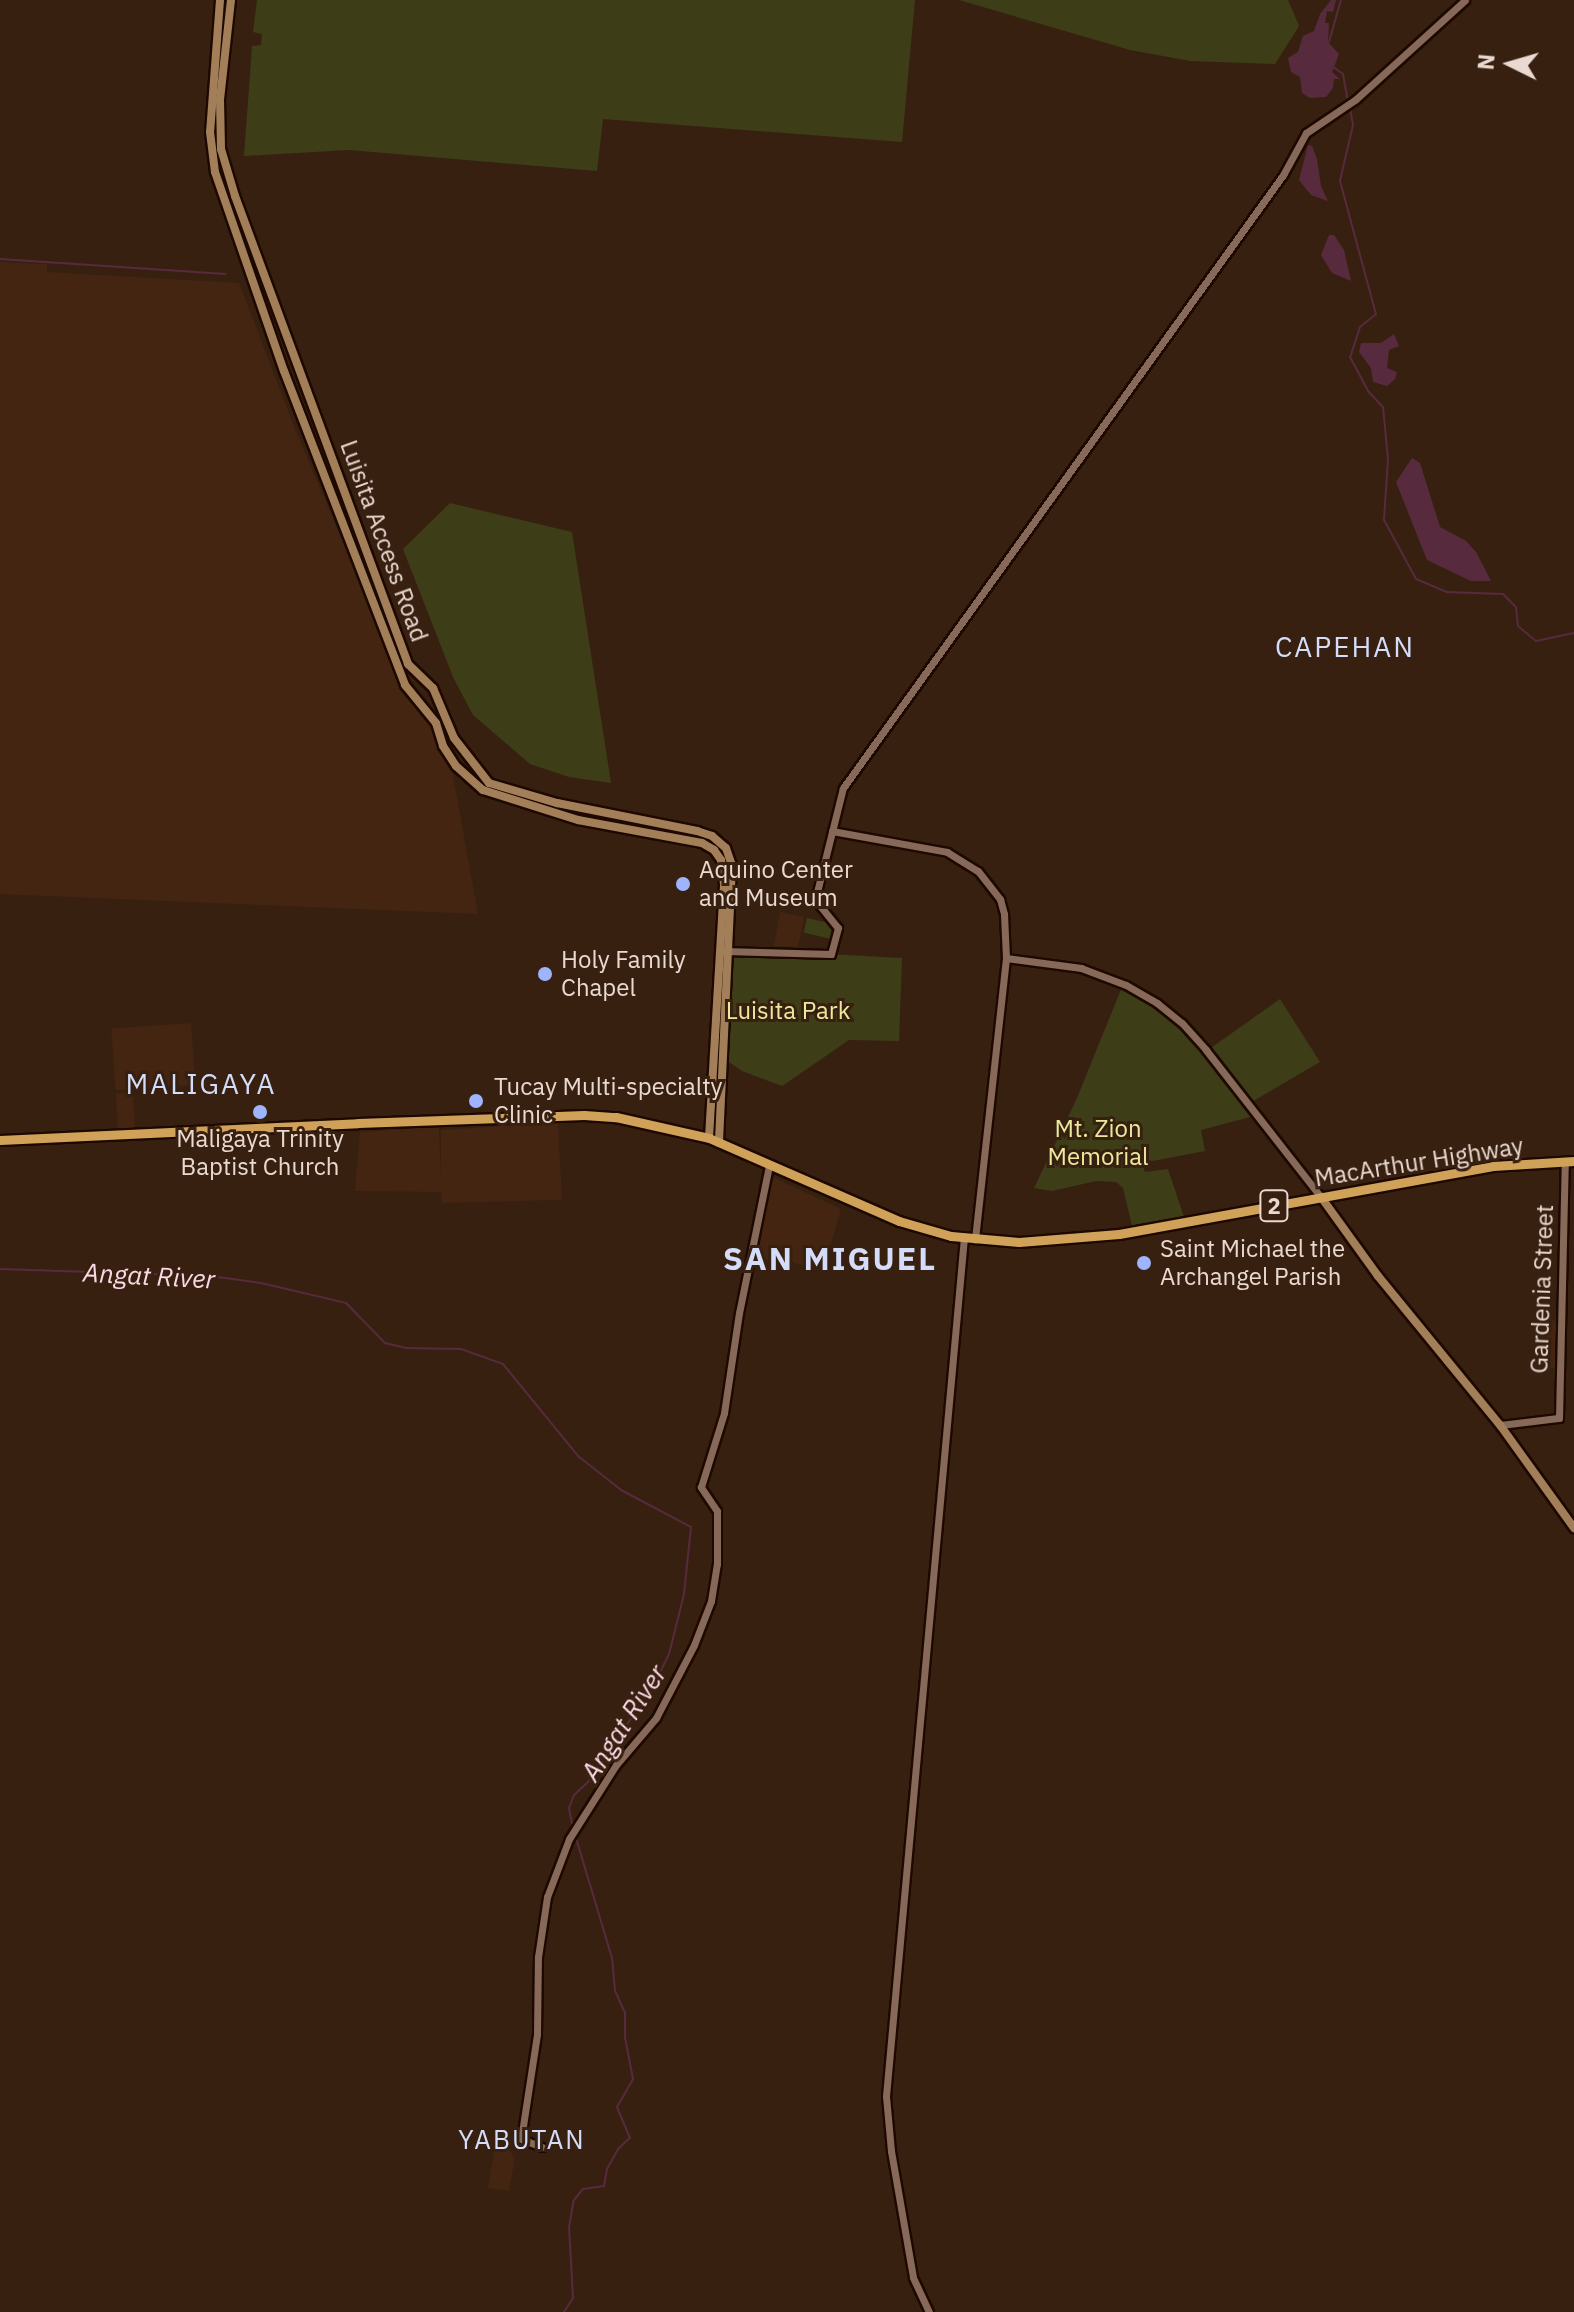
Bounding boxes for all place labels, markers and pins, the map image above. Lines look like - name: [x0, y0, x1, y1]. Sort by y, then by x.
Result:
- place label: Aquino Center and Museum: [699, 856, 853, 912]
- marker: Aquino Center and Museum: [674, 875, 692, 893]
- place label: Holy Family Chapel: [561, 946, 686, 1002]
- marker: Holy Family Chapel: [536, 965, 554, 983]
- place label: Tucay Multi-specialty Clinic: [494, 1073, 723, 1129]
- marker: Tucay Multi-specialty Clinic: [465, 1090, 487, 1112]
- marker: Maligaya Trinity Baptist Church: [251, 1103, 269, 1121]
- place label: Maligaya Trinity Baptist Church: [176, 1125, 344, 1181]
- place label: Saint Michael the Archangel Parish: [1160, 1235, 1345, 1291]
- marker: Saint Michael the Archangel Parish: [1135, 1254, 1153, 1272]

